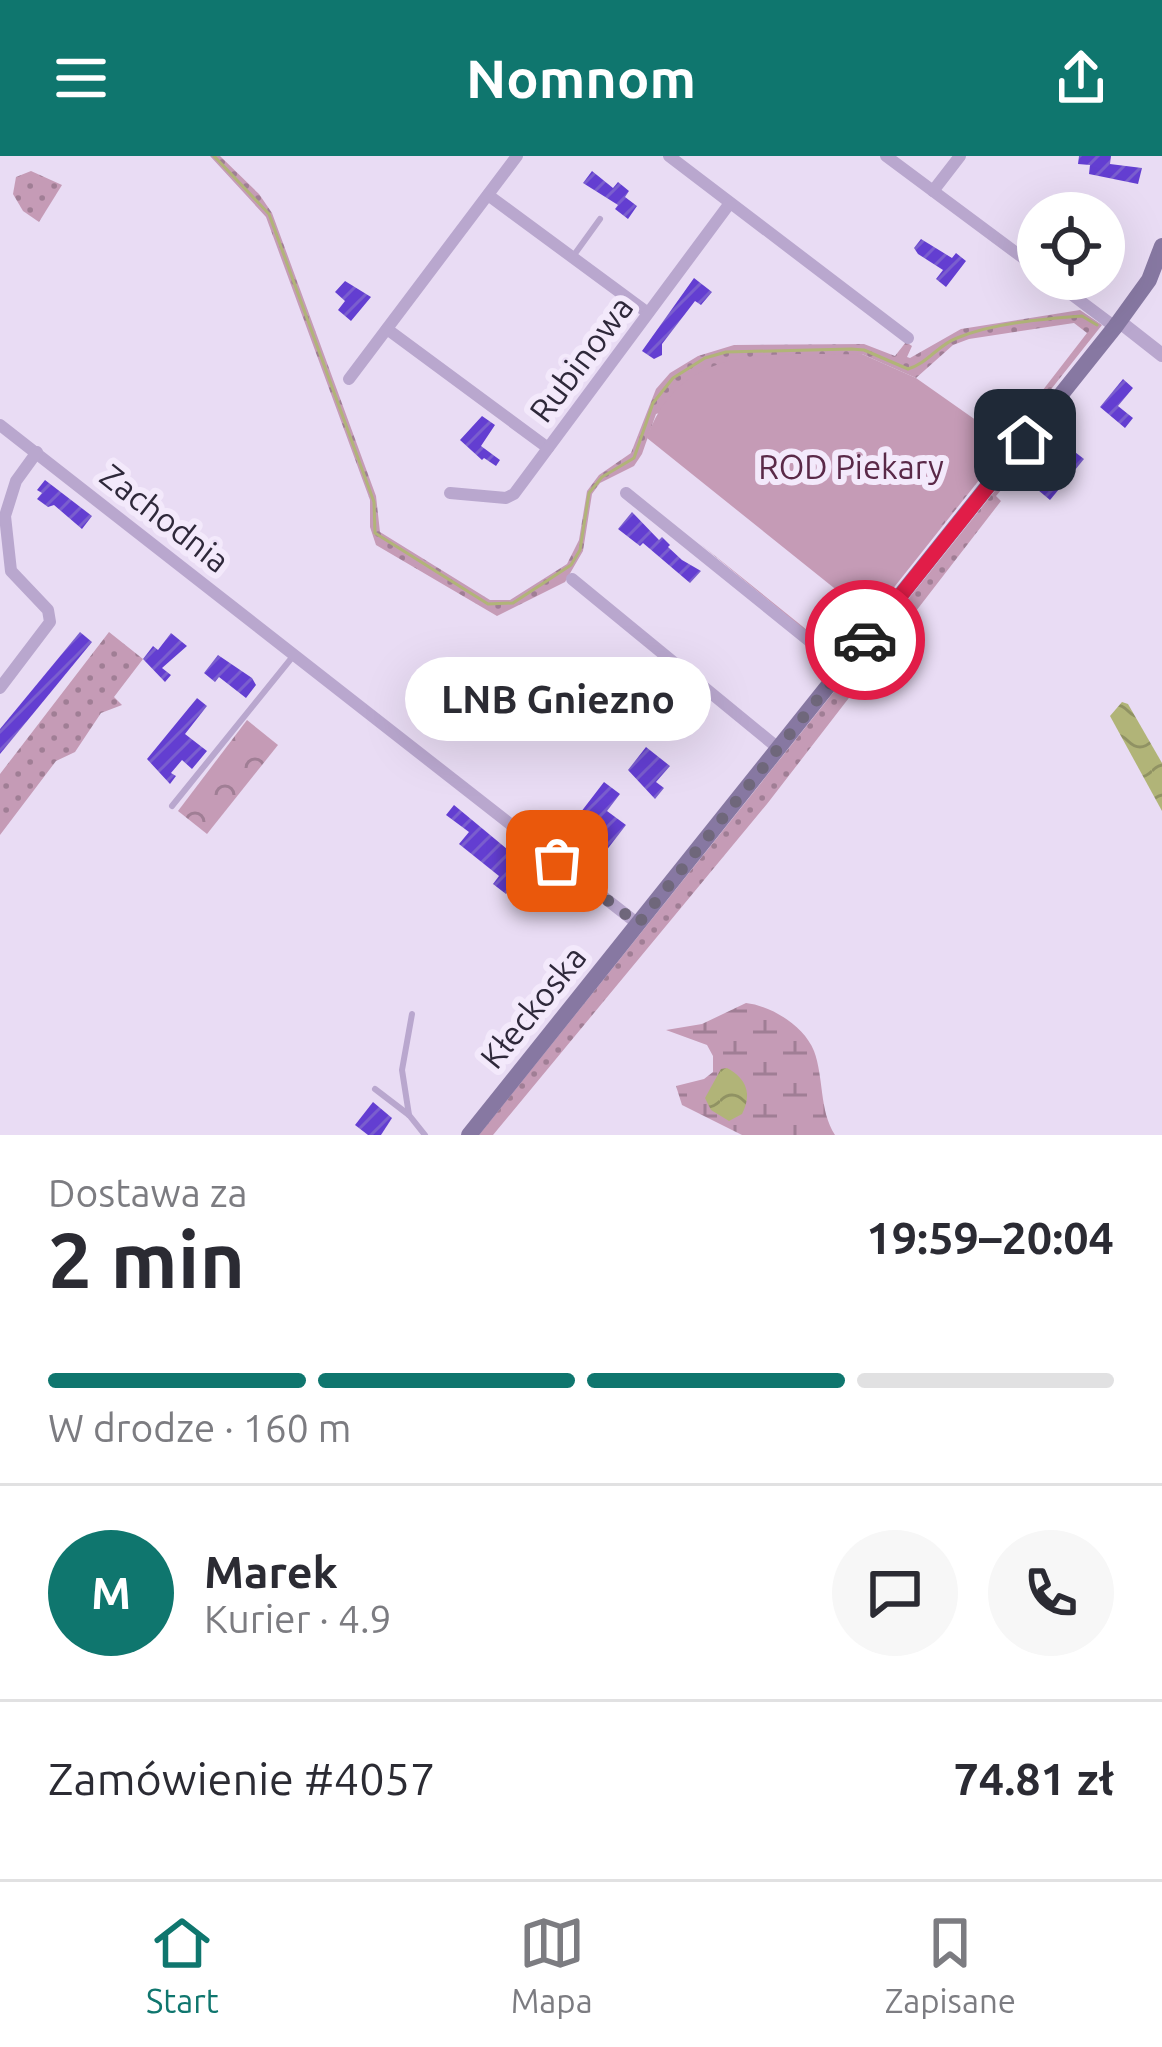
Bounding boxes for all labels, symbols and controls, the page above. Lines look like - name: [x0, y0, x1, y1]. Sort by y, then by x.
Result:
- icon: menu: [48, 45, 114, 111]
- icon: share: [1048, 45, 1114, 111]
- text: Nomnom: [466, 48, 696, 108]
- map controls: [1017, 192, 1125, 300]
- button: locate: [1017, 192, 1125, 300]
- street label: Rubinowa: [521, 289, 640, 429]
- pin: [974, 389, 1076, 491]
- icon: home: [992, 407, 1058, 473]
- park label: ROD Piekary: [758, 448, 944, 485]
- street label: Zachodnia: [94, 456, 237, 579]
- courier: [805, 580, 925, 700]
- icon: car: [832, 607, 898, 673]
- callout: LNB Gniezno: [404, 657, 710, 741]
- text: LNB Gniezno: [441, 677, 675, 720]
- pin: [506, 810, 608, 912]
- icon: bag: [524, 828, 590, 894]
- street label: Kłeckoska: [472, 938, 593, 1075]
- text: Dostawa za: [48, 1171, 248, 1214]
- text: 19:59–20:04: [866, 1212, 1114, 1263]
- text: 2 min: [48, 1215, 245, 1303]
- text: W drodze · 160 m: [48, 1406, 351, 1449]
- button: chat: [832, 1530, 958, 1656]
- button: phone: [988, 1530, 1114, 1656]
- text: Marek: [204, 1546, 338, 1597]
- text: M: [91, 1567, 131, 1618]
- text: Kurier · 4.9: [204, 1597, 391, 1640]
- text: Zamówienie #4057: [48, 1753, 435, 1804]
- text: 74.81 zł: [953, 1753, 1114, 1804]
- tab: Start: [146, 1910, 219, 2019]
- tab: Mapa: [511, 1910, 593, 2019]
- tab: Zapisane: [885, 1910, 1016, 2019]

